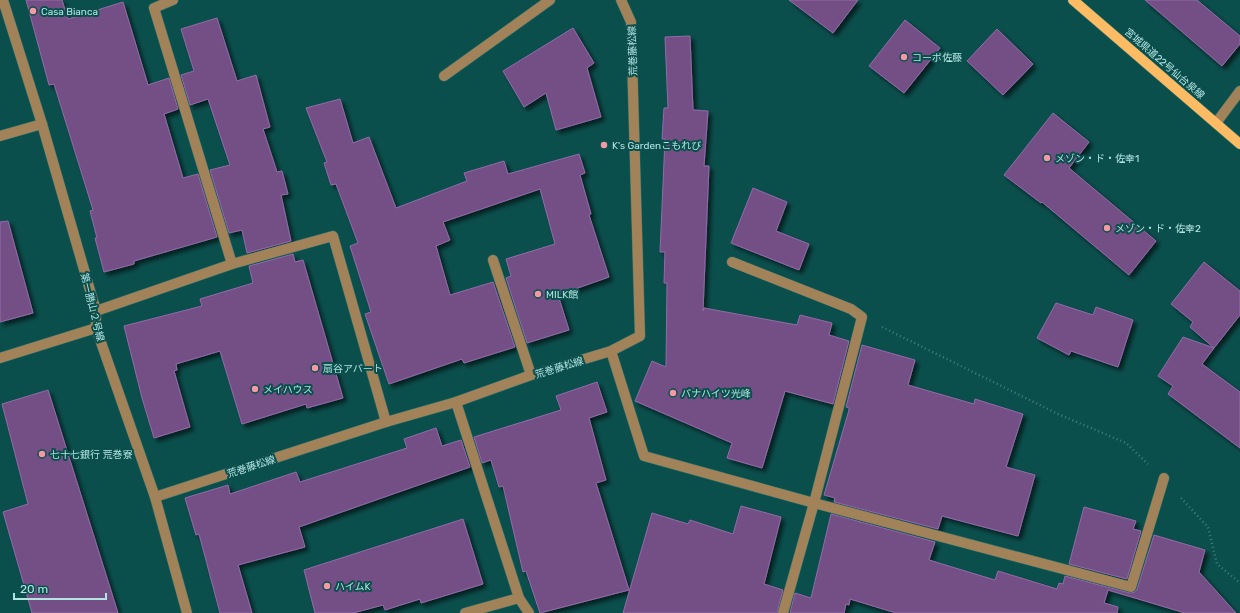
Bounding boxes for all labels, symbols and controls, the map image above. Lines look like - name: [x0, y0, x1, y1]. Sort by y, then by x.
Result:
- marker: Casa Bianca: [28, 6, 38, 16]
- place label: Casa Bianca: [41, 6, 98, 18]
- street label: 荒巻藤松線: [626, 26, 640, 76]
- street label: 宮城県道22号仙台泉線: [1122, 26, 1207, 102]
- marker: コーポ佐藤: [899, 52, 909, 62]
- place label: コーポ佐藤: [912, 52, 962, 64]
- marker: K's Gardenこもれび: [599, 140, 609, 150]
- place label: K's Gardenこもれび: [612, 140, 701, 152]
- marker: メゾン・ド・佐幸1: [1042, 153, 1052, 163]
- place label: メゾン・ド・佐幸1: [1055, 153, 1139, 165]
- marker: メゾン・ド・佐幸2: [1102, 223, 1112, 233]
- place label: メゾン・ド・佐幸2: [1115, 223, 1201, 235]
- street label: 第一勝山２号線: [78, 272, 106, 343]
- marker: MILK館: [533, 289, 543, 299]
- place label: MILK館: [546, 289, 578, 301]
- street label: 荒巻藤松線: [534, 355, 585, 381]
- marker: 扇谷アパート: [310, 363, 320, 373]
- place label: 扇谷アパート: [323, 363, 383, 375]
- marker: メイハウス: [250, 384, 260, 394]
- place label: メイハウス: [263, 384, 313, 396]
- marker: パナハイツ光峰: [668, 388, 678, 398]
- place label: パナハイツ光峰: [681, 388, 751, 400]
- marker: 七十七銀行 荒巻寮: [37, 449, 47, 459]
- place label: 七十七銀行 荒巻寮: [50, 449, 132, 461]
- street label: 荒巻藤松線: [226, 454, 277, 480]
- scale bar: [14, 575, 106, 601]
- marker: ハイムK: [322, 581, 332, 591]
- place label: ハイムK: [335, 581, 371, 593]
- text: 20 m: [20, 582, 48, 596]

